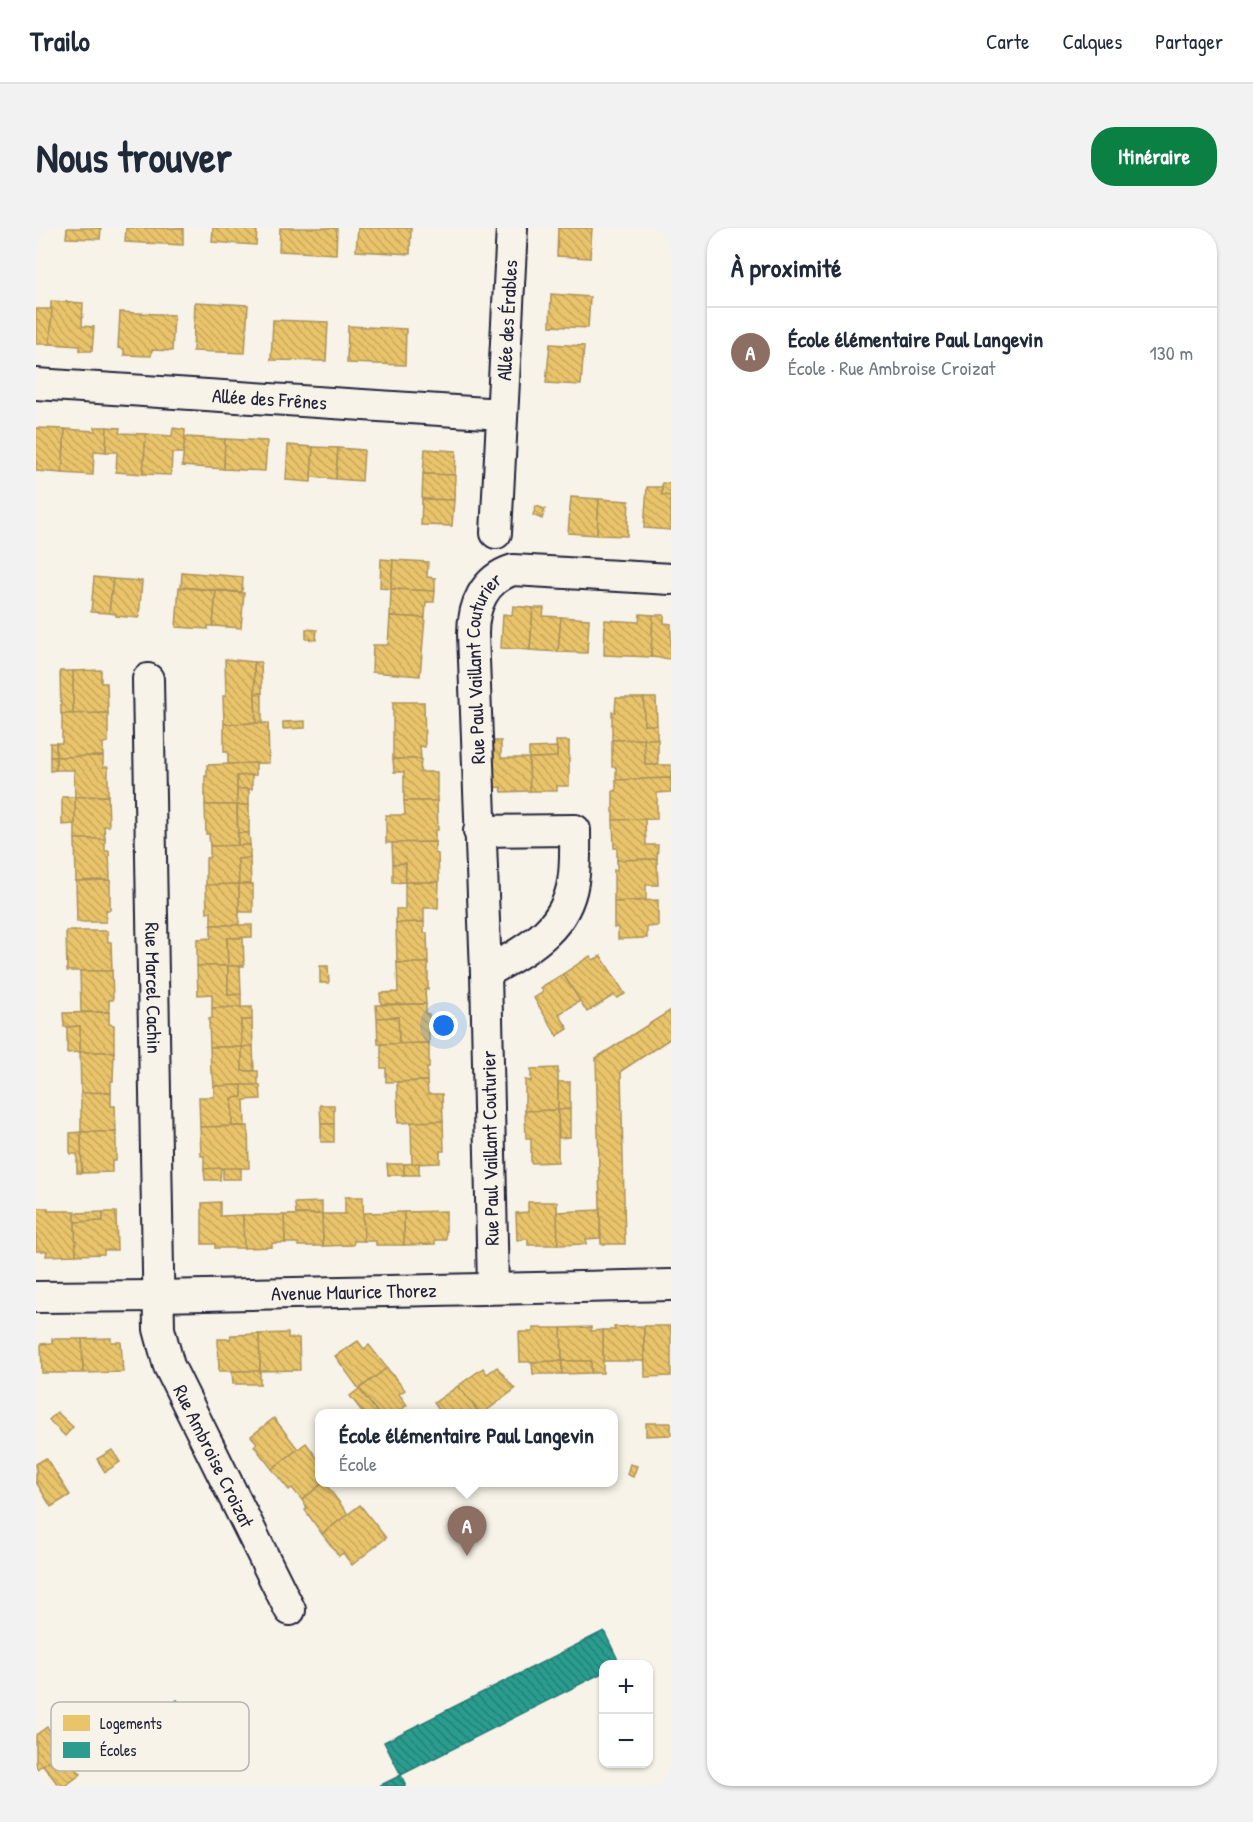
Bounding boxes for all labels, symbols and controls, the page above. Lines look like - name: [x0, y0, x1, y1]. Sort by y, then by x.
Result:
- text: Trailo: [30, 22, 90, 60]
- text: Carte: [986, 27, 1029, 56]
- text: Calques: [1062, 27, 1122, 56]
- text: Partager: [1155, 27, 1223, 56]
- button: Itinéraire: [1091, 127, 1217, 186]
- text: Nous trouver: [36, 128, 232, 185]
- text: À proximité: [731, 250, 842, 285]
- street label: Allée des Érables: [490, 259, 523, 381]
- text: École élémentaire Paul Langevin: [788, 324, 1043, 354]
- text: A: [746, 339, 755, 366]
- text: 130 m: [1150, 339, 1193, 366]
- text: École · Rue Ambroise Croizat: [788, 354, 995, 381]
- street label: Allée des Frênes: [211, 381, 328, 416]
- street label: Rue Paul Vaillant Couturier: [459, 565, 507, 764]
- street label: Rue Marcel Cachin: [139, 922, 168, 1054]
- your location: [429, 1011, 458, 1040]
- street label: Rue Paul Vaillant Couturier: [474, 1050, 505, 1246]
- street label: Avenue Maurice Thorez: [271, 1276, 438, 1307]
- street label: Rue Ambroise Croizat: [167, 1380, 261, 1533]
- popup: [315, 1409, 618, 1487]
- text: École élémentaire Paul Langevin: [339, 1420, 594, 1450]
- text: École: [339, 1450, 377, 1477]
- pin: A: [448, 1506, 486, 1556]
- map controls: [599, 1660, 653, 1768]
- button: +: [599, 1660, 653, 1714]
- legend: [51, 1702, 249, 1771]
- text: Logements: [100, 1712, 162, 1734]
- button: −: [599, 1714, 653, 1768]
- text: Écoles: [100, 1739, 137, 1761]

